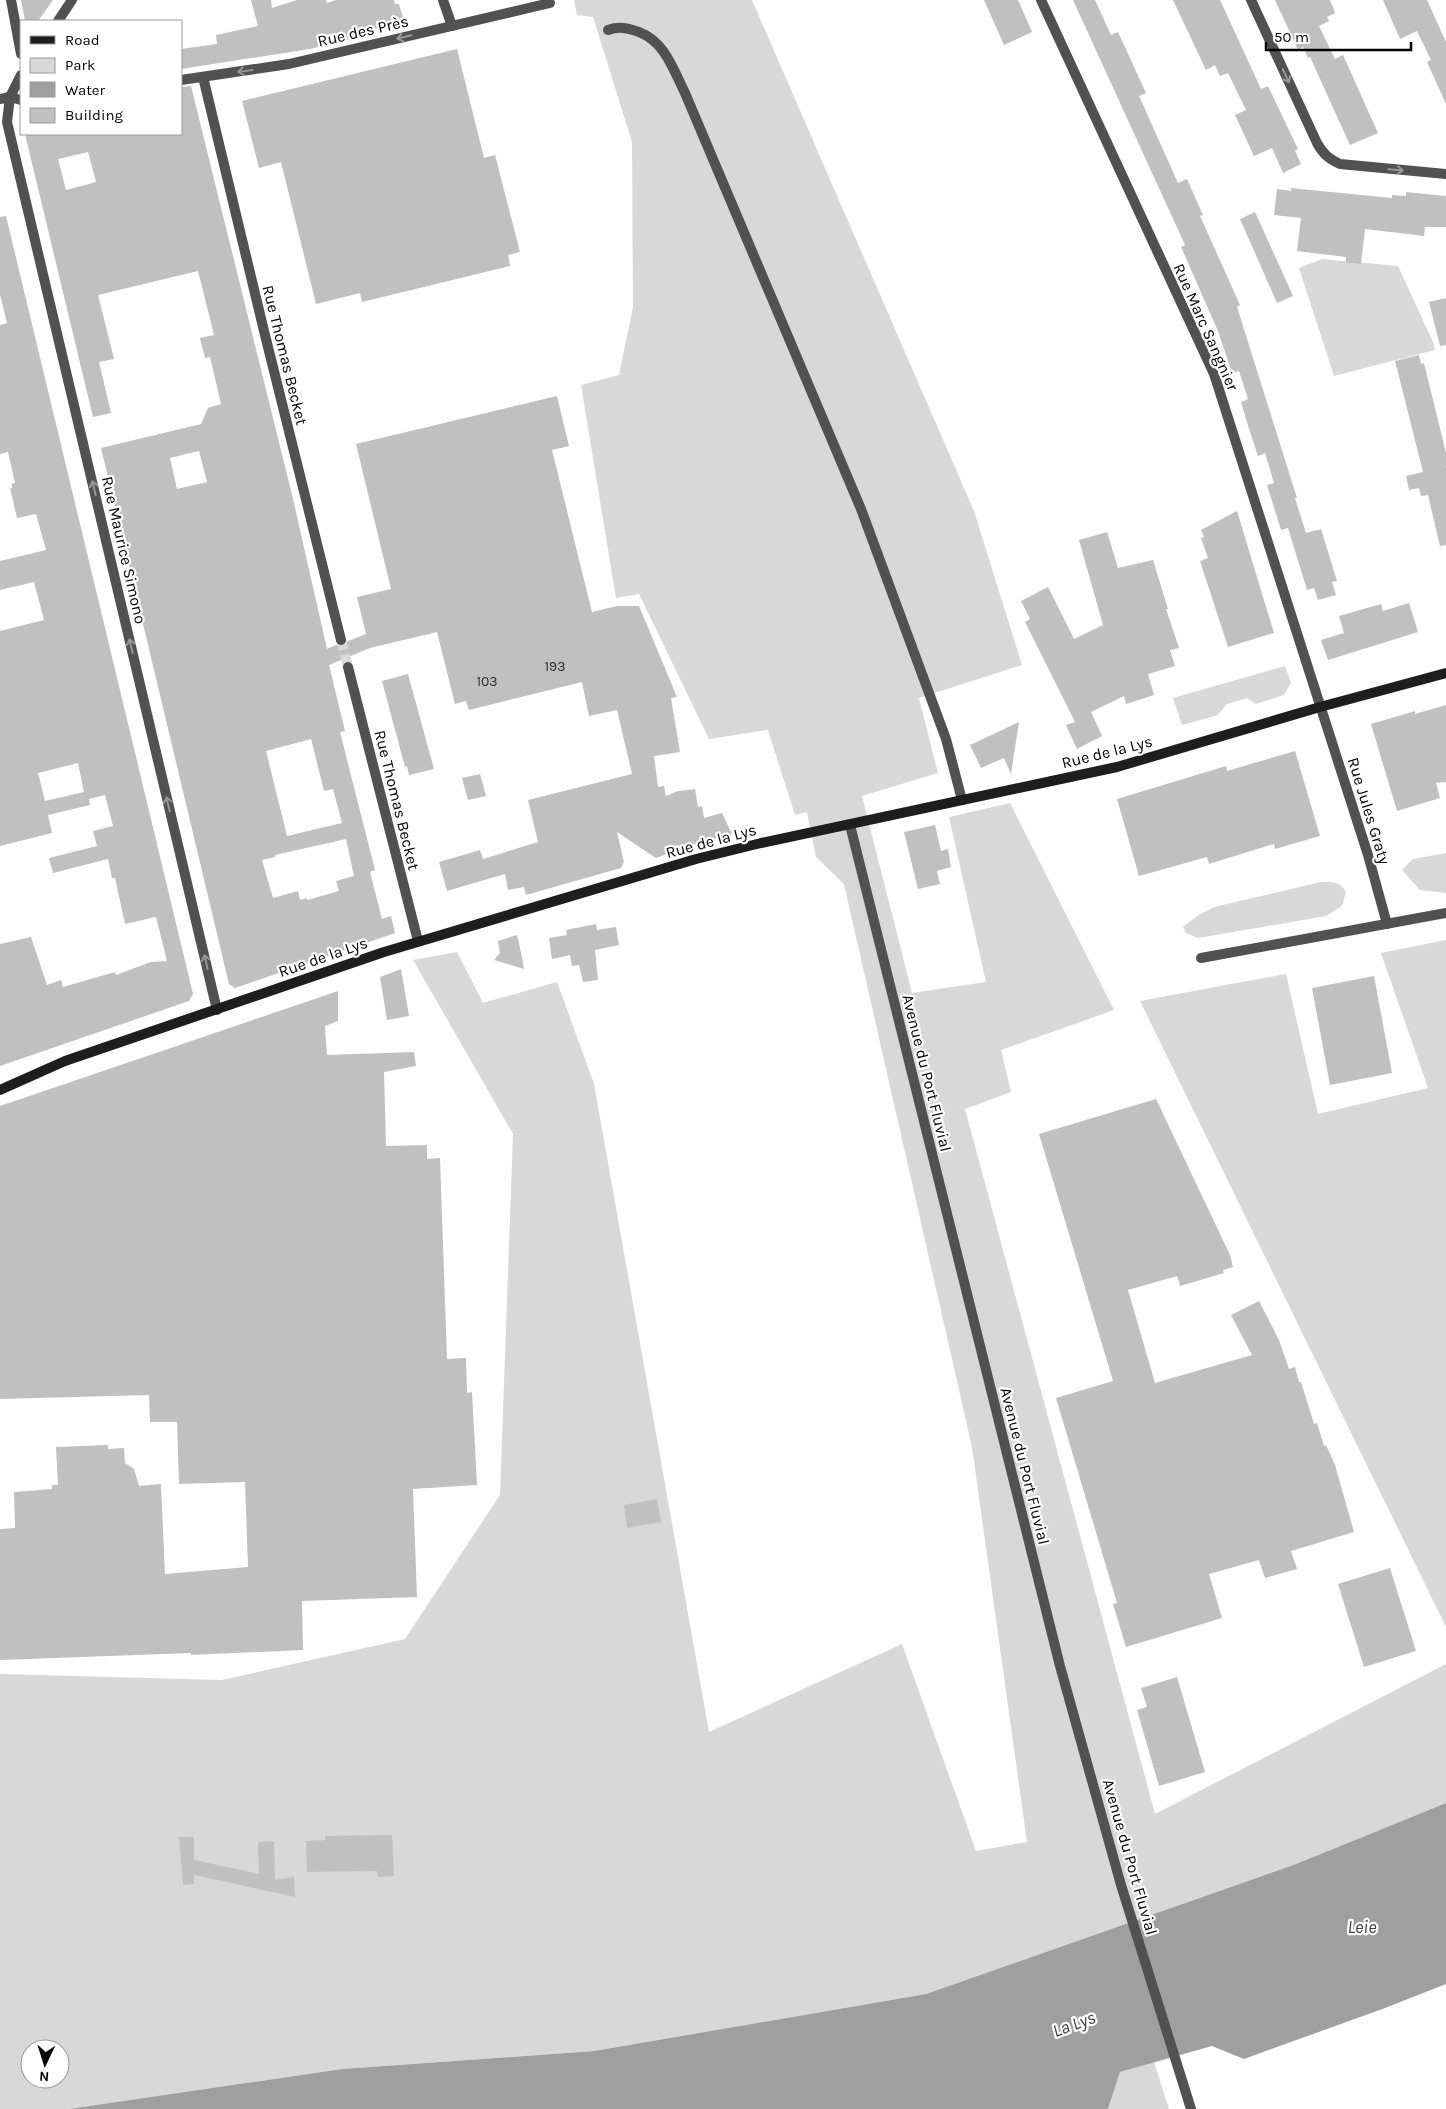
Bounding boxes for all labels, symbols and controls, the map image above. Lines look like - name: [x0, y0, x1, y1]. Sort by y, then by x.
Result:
- street label: Rue des Près: [316, 11, 410, 51]
- legend: [20, 20, 182, 135]
- scale bar: [1266, 20, 1411, 52]
- text: 50 m: [1274, 28, 1309, 46]
- text: Road: [65, 31, 100, 49]
- one-way arrow: [397, 33, 413, 42]
- text: Park: [65, 56, 95, 74]
- one-way arrow: [238, 66, 254, 76]
- one-way arrow: [1282, 68, 1291, 83]
- text: Water: [65, 81, 106, 99]
- text: Building: [65, 106, 123, 124]
- one-way arrow: [1388, 165, 1404, 174]
- street label: Rue Marc Sangnier: [1169, 260, 1243, 394]
- street label: Rue Thomas Becket: [258, 283, 312, 427]
- street label: Rue Maurice Simono: [98, 474, 150, 626]
- one-way arrow: [89, 480, 98, 496]
- one-way arrow: [126, 638, 135, 654]
- house number: 193: [544, 658, 566, 675]
- house number: 103: [476, 673, 498, 690]
- street label: Rue Thomas Becket: [370, 728, 424, 872]
- street label: Rue de la Lys: [1060, 732, 1154, 772]
- street label: Rue Jules Graty: [1344, 755, 1394, 867]
- one-way arrow: [163, 796, 172, 812]
- street label: Rue de la Lys: [664, 820, 758, 862]
- street label: Rue de la Lys: [276, 933, 370, 981]
- one-way arrow: [201, 955, 210, 971]
- street label: Avenue du Port Fluvial: [898, 992, 956, 1154]
- street label: Avenue du Port Fluvial: [996, 1385, 1054, 1547]
- street label: Avenue du Port Fluvial: [1099, 1777, 1161, 1937]
- water label: Leie: [1347, 1916, 1377, 1938]
- water label: La Lys: [1050, 2006, 1098, 2042]
- north arrow: [20, 2039, 70, 2089]
- text: N: [39, 2068, 50, 2085]

